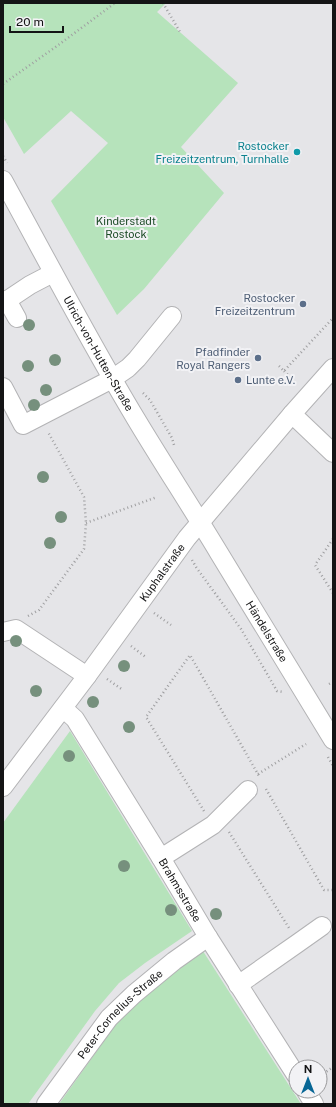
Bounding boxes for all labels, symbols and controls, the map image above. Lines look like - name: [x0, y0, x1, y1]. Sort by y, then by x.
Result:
- scale bar: [10, 8, 63, 34]
- text: 20 m: [16, 15, 44, 29]
- place label: Rostocker Freizeitzentrum, Turnhalle: [156, 140, 289, 165]
- marker: Rostocker Freizeitzentrum, Turnhalle: [292, 147, 302, 157]
- park label: Kinderstadt Rostock: [96, 215, 156, 240]
- place label: Rostocker Freizeitzentrum: [215, 292, 295, 317]
- street label: Ulrich-von-Hutten-Straße: [61, 294, 136, 413]
- marker: Rostocker Freizeitzentrum: [298, 299, 308, 309]
- place label: Pfadfinder Royal Rangers: [176, 346, 250, 371]
- marker: Pfadfinder Royal Rangers: [253, 353, 263, 363]
- place label: Lunte e.V.: [246, 374, 295, 386]
- marker: Lunte e.V.: [233, 375, 243, 385]
- street label: Kuphalstraße: [137, 541, 187, 604]
- street label: Händelstraße: [244, 599, 290, 664]
- street label: Brahmsstraße: [157, 856, 204, 924]
- street label: Peter-Cornelius-Straße: [75, 967, 165, 1061]
- north arrow: [288, 1059, 328, 1099]
- text: N: [304, 1063, 312, 1075]

